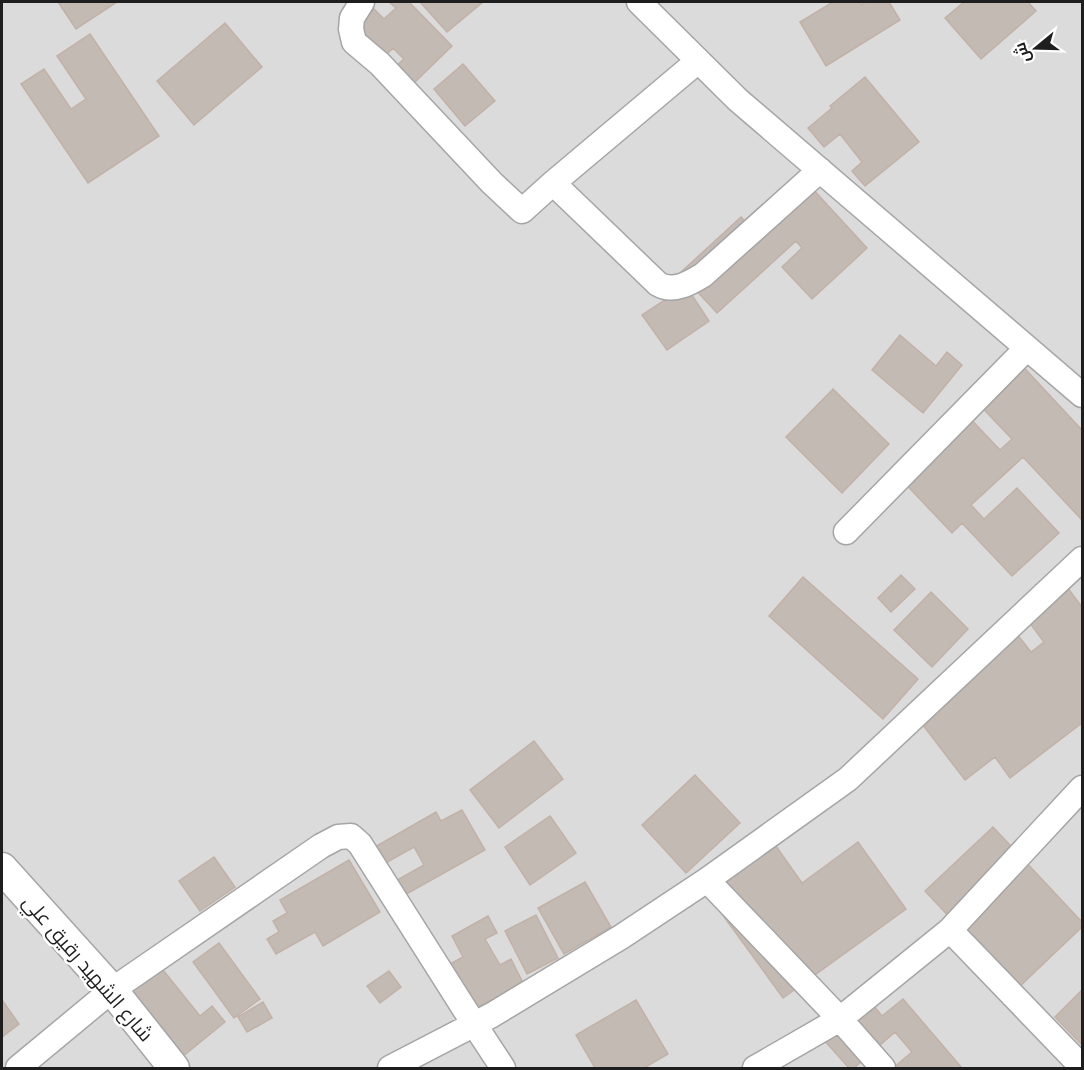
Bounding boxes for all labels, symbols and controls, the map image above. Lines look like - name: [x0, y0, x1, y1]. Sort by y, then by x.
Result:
- north arrow: [1006, 18, 1066, 78]
- text: ش: [1010, 40, 1035, 66]
- street label: شارع الشهيد رقيق علي: [15, 890, 158, 1049]

